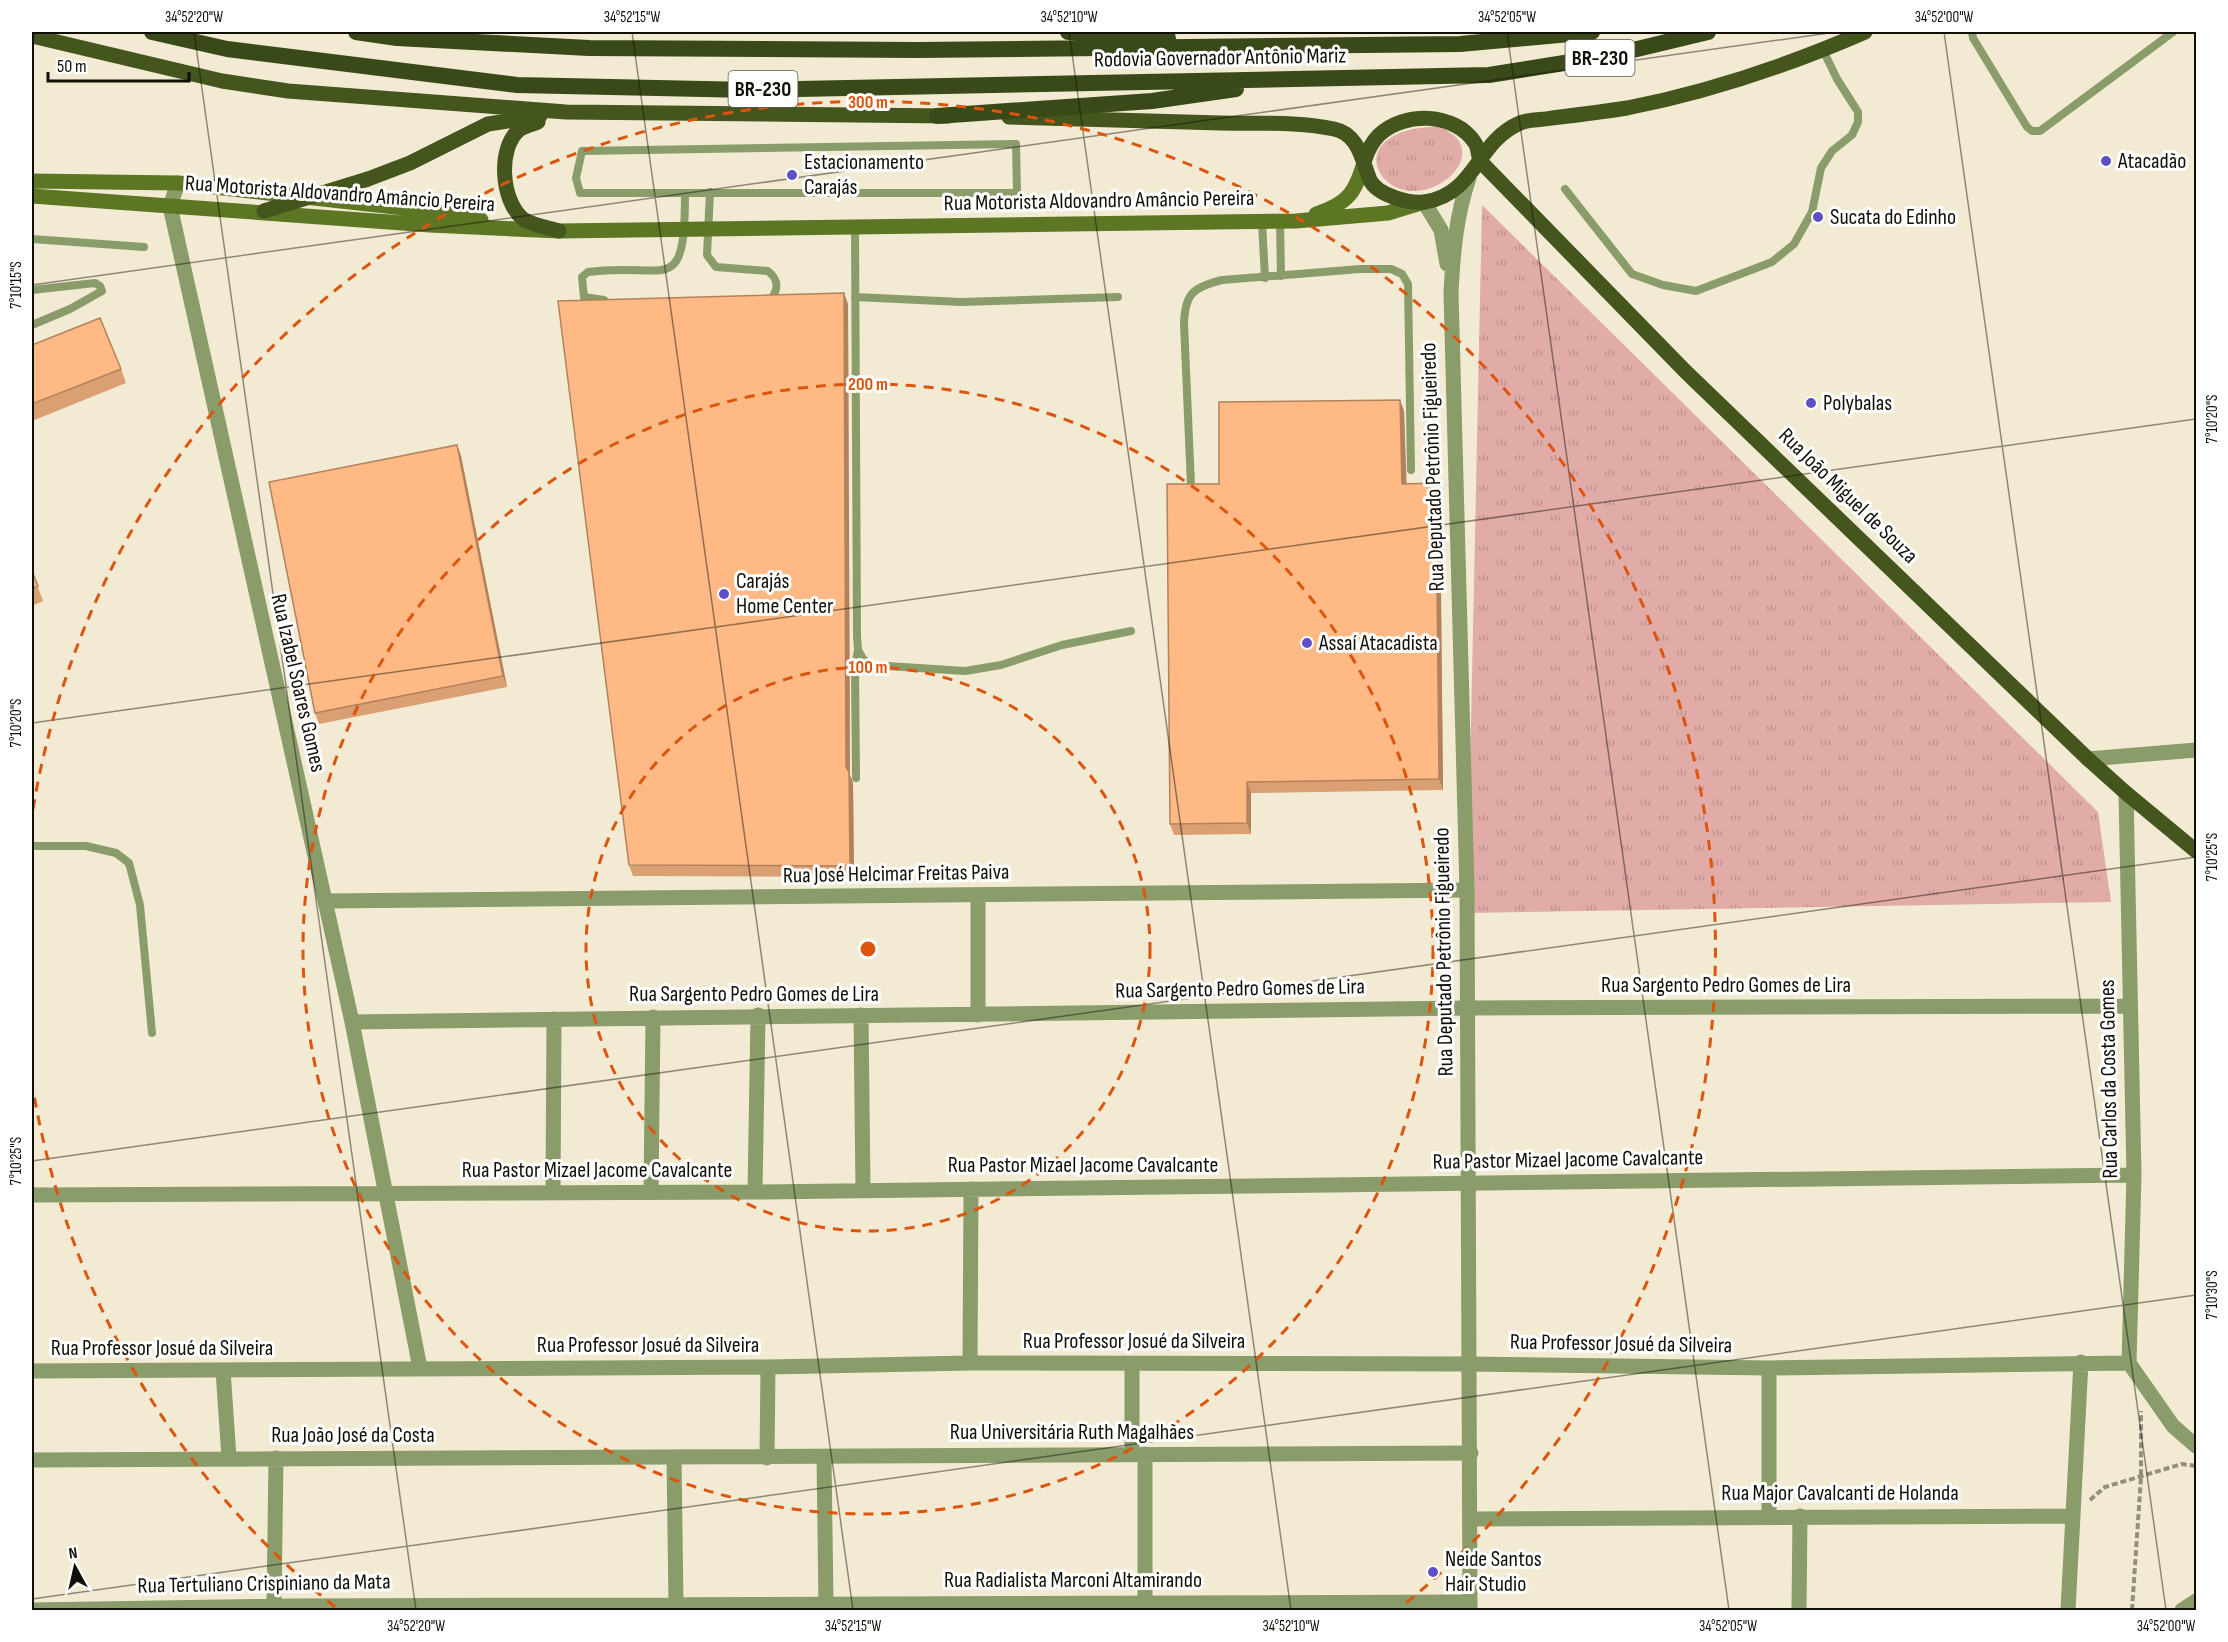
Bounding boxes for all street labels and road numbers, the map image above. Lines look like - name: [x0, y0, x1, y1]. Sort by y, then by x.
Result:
- road number: BR-230: [1566, 40, 1634, 76]
- street label: Rodovia Governador Antônio Mariz: [1094, 42, 1346, 74]
- road number: BR-230: [728, 71, 798, 107]
- street label: Rua Motorista Aldovandro Amâncio Pereira: [184, 170, 496, 218]
- street label: Rua Motorista Aldovandro Amâncio Pereira: [943, 185, 1255, 217]
- street label: Rua Deputado Petrônio Figueiredo: [1415, 342, 1451, 592]
- street label: Rua João Miguel de Souza: [1773, 423, 1923, 569]
- street label: Rua Izabel Soares Gomes: [264, 591, 332, 775]
- street label: Rua Deputado Petrônio Figueiredo: [1428, 827, 1460, 1077]
- street label: Rua José Helcimar Freitas Paiva: [783, 859, 1009, 889]
- street label: Rua Sargento Pedro Gomes de Lira: [1601, 972, 1851, 999]
- street label: Rua Sargento Pedro Gomes de Lira: [1115, 973, 1365, 1005]
- street label: Rua Carlos da Costa Gomes: [2094, 979, 2124, 1179]
- street label: Rua Sargento Pedro Gomes de Lira: [629, 981, 879, 1008]
- street label: Rua Pastor Mizael Jacome Cavalcante: [1432, 1144, 1704, 1176]
- street label: Rua Pastor Mizael Jacome Cavalcante: [948, 1152, 1218, 1179]
- street label: Rua Pastor Mizael Jacome Cavalcante: [462, 1157, 732, 1184]
- street label: Rua Professor Josué da Silveira: [1023, 1328, 1245, 1355]
- street label: Rua Professor Josué da Silveira: [1510, 1329, 1732, 1359]
- street label: Rua Professor Josué da Silveira: [537, 1332, 759, 1359]
- street label: Rua Professor Josué da Silveira: [51, 1335, 273, 1362]
- street label: Rua Universitária Ruth Magalhães: [950, 1419, 1194, 1446]
- street label: Rua João José da Costa: [271, 1422, 435, 1449]
- street label: Rua Major Cavalcanti de Holanda: [1721, 1480, 1959, 1507]
- street label: Rua Radialista Marconi Altamirando: [944, 1567, 1202, 1594]
- street label: Rua Tertuliano Crispiniano da Mata: [137, 1568, 391, 1600]

